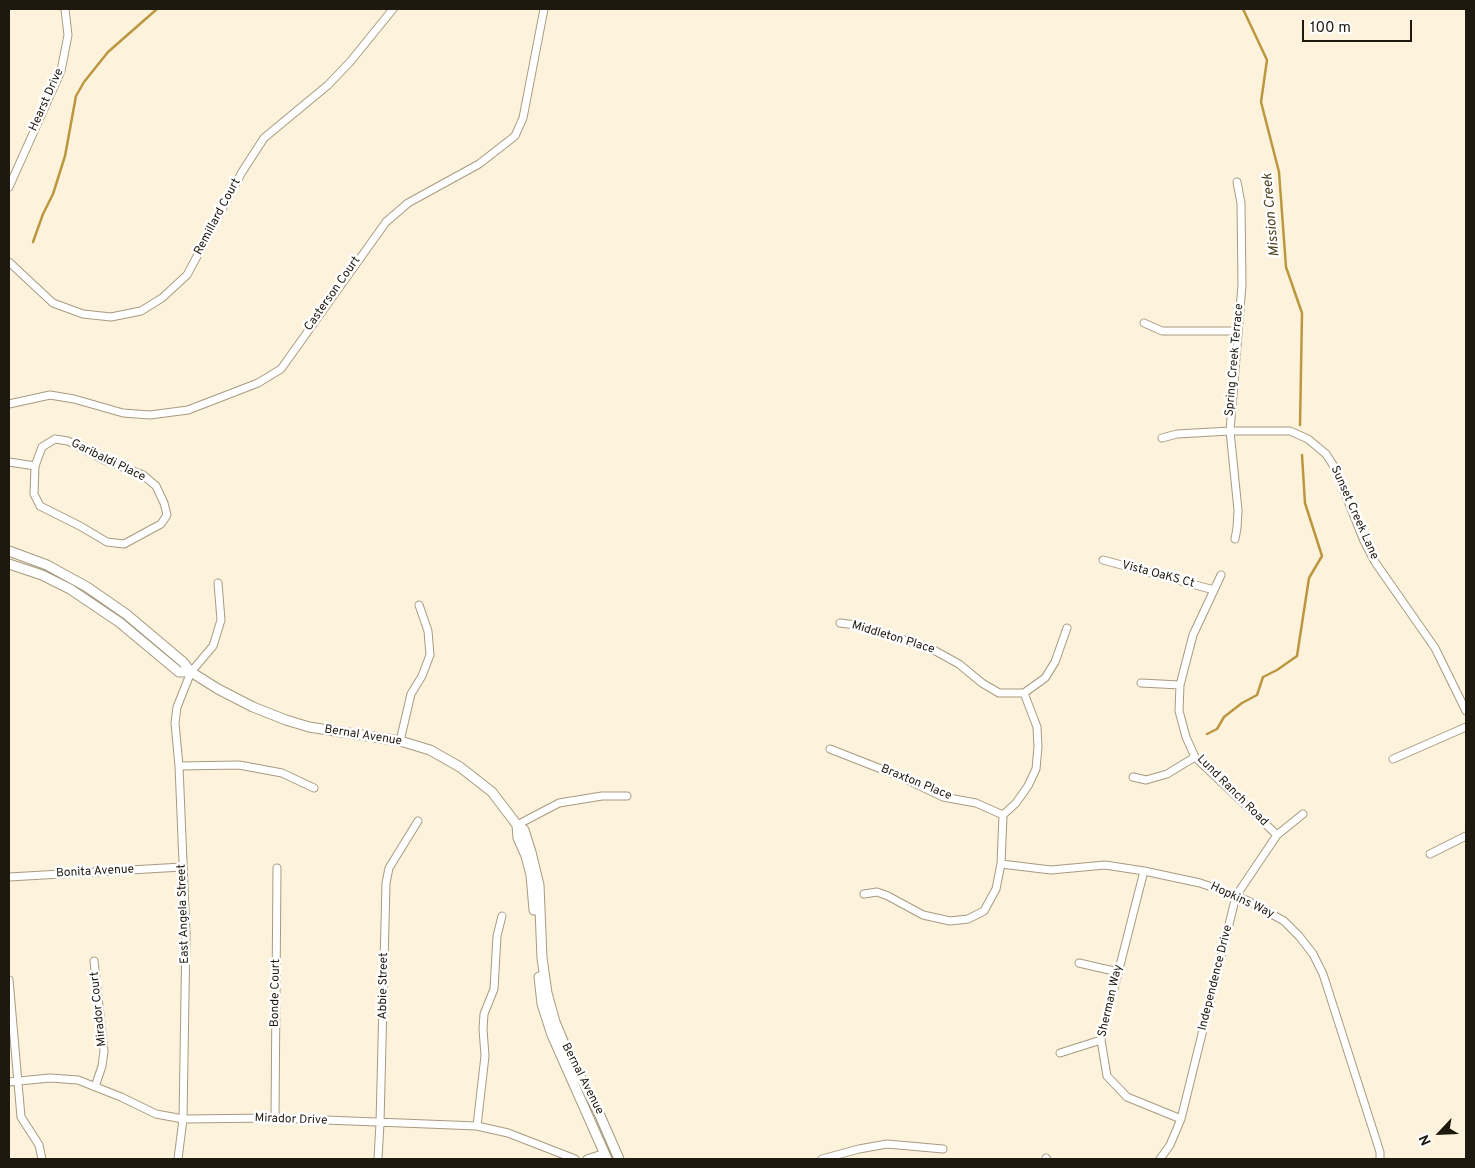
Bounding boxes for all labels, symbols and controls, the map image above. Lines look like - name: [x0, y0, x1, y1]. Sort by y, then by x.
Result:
- scale bar: [1305, 10, 1415, 42]
- text: 100 m: [1310, 19, 1351, 38]
- street label: Hearst Drive: [27, 66, 67, 134]
- water label: Mission Creek: [1260, 173, 1284, 257]
- street label: Remillard Court: [192, 176, 244, 258]
- street label: Casterson Court: [302, 254, 364, 334]
- street label: Spring Creek Terrace: [1223, 303, 1247, 417]
- street label: Garibaldi Place: [68, 437, 148, 485]
- street label: Sunset Creek Lane: [1327, 464, 1381, 562]
- street label: Vista OaKS Ct: [1120, 558, 1196, 592]
- street label: Middleton Place: [850, 619, 936, 657]
- street label: Bernal Avenue: [323, 723, 403, 749]
- street label: Lund Ranch Road: [1193, 752, 1271, 830]
- street label: Braxton Place: [878, 762, 954, 804]
- street label: Bonita Avenue: [56, 863, 134, 881]
- street label: East Angela Street: [175, 864, 193, 964]
- street label: Hopkins Way: [1208, 880, 1276, 922]
- street label: Independence Drive: [1196, 924, 1236, 1032]
- street label: Abbie Street: [376, 952, 392, 1020]
- street label: Bonde Court: [268, 959, 284, 1027]
- street label: Sherman Way: [1096, 963, 1126, 1039]
- street label: Mirador Court: [88, 971, 110, 1047]
- street label: Bernal Avenue: [558, 1041, 606, 1117]
- north arrow: [1415, 1108, 1465, 1158]
- street label: Mirador Drive: [254, 1112, 328, 1128]
- text: N: [1416, 1131, 1436, 1148]

